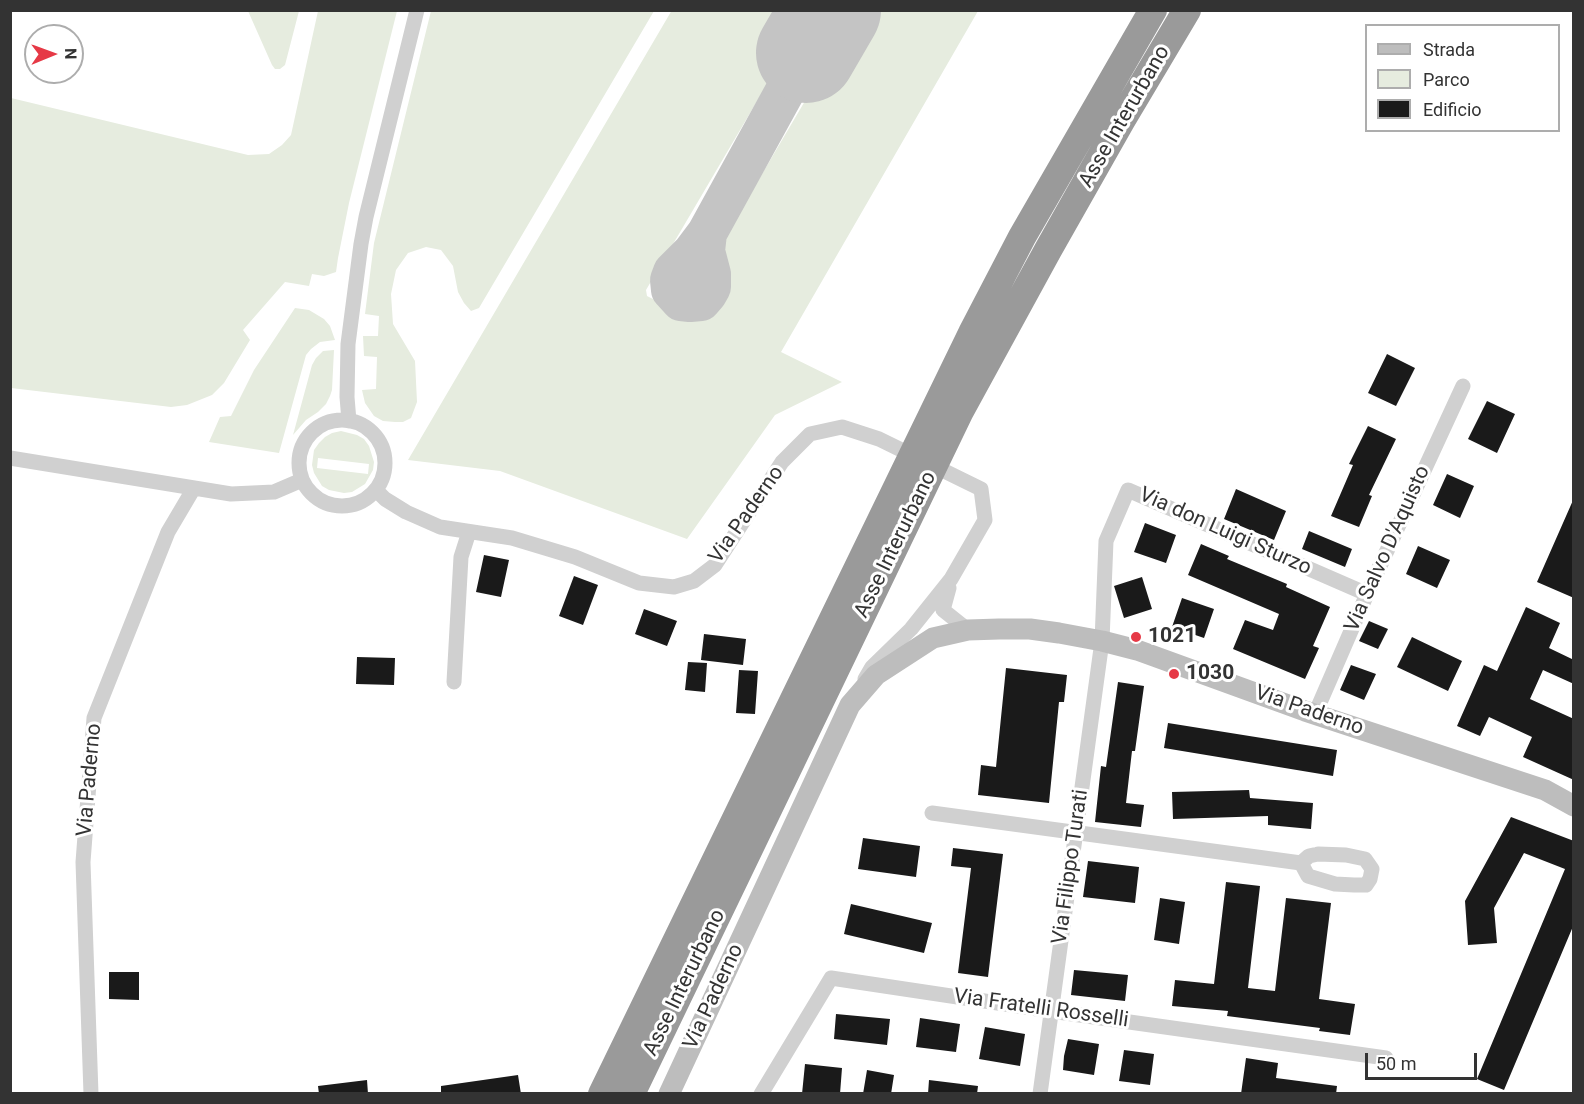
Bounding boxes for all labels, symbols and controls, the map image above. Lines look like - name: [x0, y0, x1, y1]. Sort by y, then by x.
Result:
- north arrow: [24, 24, 84, 84]
- legend: [1365, 24, 1560, 132]
- text: Strada: [1423, 39, 1475, 60]
- street label: Asse Interurbano: [1074, 42, 1176, 192]
- text: N: [61, 48, 80, 60]
- text: Parco: [1423, 69, 1470, 90]
- text: Edificio: [1423, 99, 1482, 120]
- street label: Via Paderno: [704, 461, 790, 569]
- street label: Via Salvo D'Aquisto: [1340, 462, 1436, 636]
- street label: Asse Interurbano: [850, 468, 942, 622]
- street label: Via don Luigi Sturzo: [1135, 483, 1315, 581]
- place label: 1021: [1148, 624, 1196, 650]
- marker: 1021: [1129, 630, 1143, 644]
- place label: 1030: [1186, 661, 1234, 687]
- marker: 1030: [1167, 667, 1181, 681]
- street label: Via Paderno: [1251, 681, 1367, 741]
- street label: Via Paderno: [73, 722, 107, 838]
- street label: Via Filippo Turati: [1048, 788, 1094, 946]
- street label: Asse Interurbano: [639, 906, 731, 1060]
- street label: Via Paderno: [679, 940, 749, 1054]
- street label: Via Fratelli Rosselli: [952, 984, 1130, 1034]
- scale bar: [1368, 1041, 1480, 1079]
- text: 50 m: [1376, 1053, 1416, 1074]

